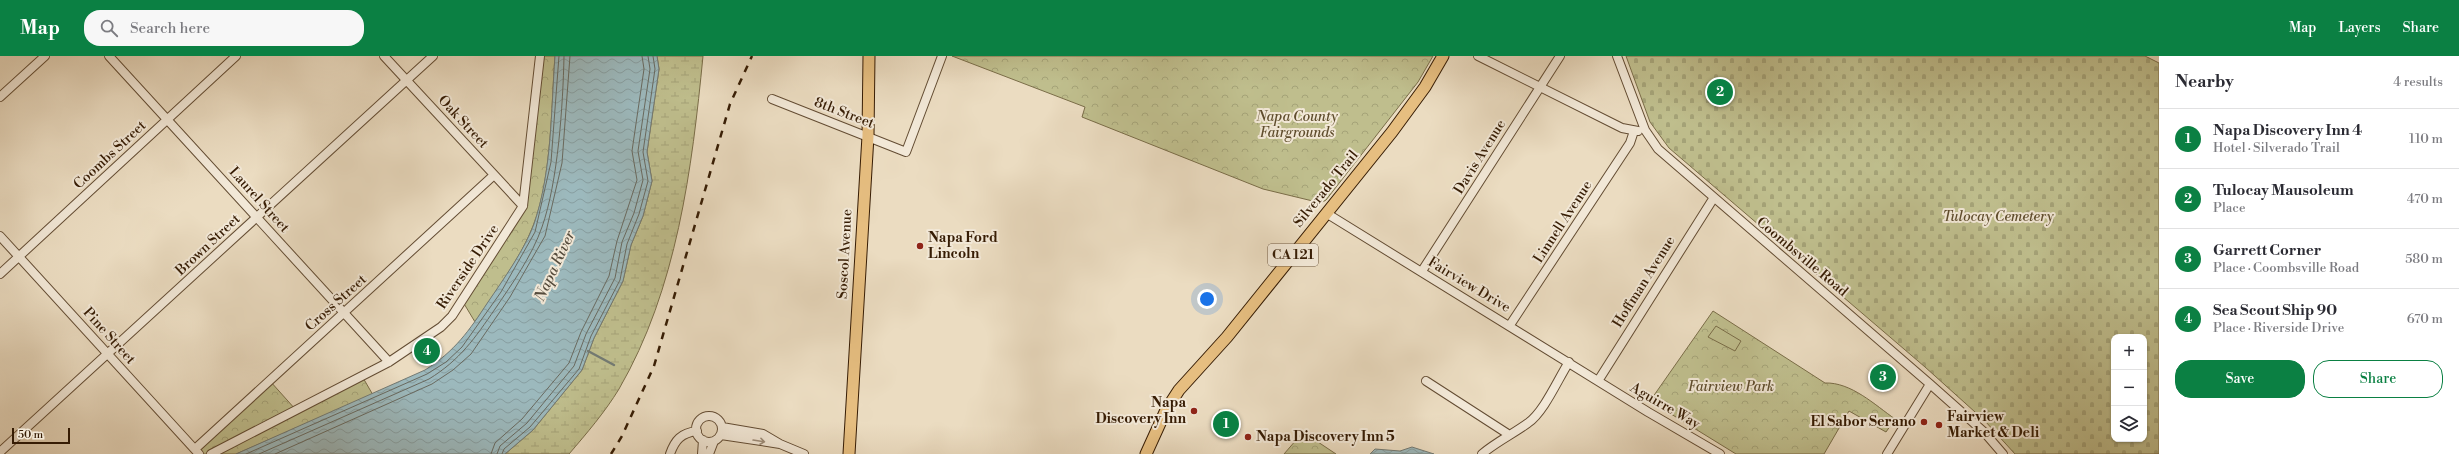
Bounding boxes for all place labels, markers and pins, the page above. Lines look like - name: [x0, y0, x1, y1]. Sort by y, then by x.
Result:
- pin: 2: [1707, 77, 1733, 107]
- place label: Napa Ford Lincoln: [928, 229, 998, 263]
- marker: Napa Ford Lincoln: [915, 241, 925, 251]
- pin: 4: [414, 336, 440, 366]
- pin: 3: [1870, 362, 1896, 392]
- place label: Napa Discovery Inn: [1095, 394, 1186, 428]
- marker: Napa Discovery Inn: [1189, 406, 1199, 416]
- place label: Fairview Market & Deli: [1947, 408, 2040, 442]
- pin: 1: [1213, 409, 1239, 439]
- place label: El Sabor Serano: [1811, 413, 1916, 431]
- marker: El Sabor Serano: [1919, 417, 1929, 427]
- marker: Fairview Market & Deli: [1934, 420, 1944, 430]
- place label: Napa Discovery Inn 5: [1256, 428, 1395, 446]
- marker: Napa Discovery Inn 5: [1243, 432, 1253, 442]

